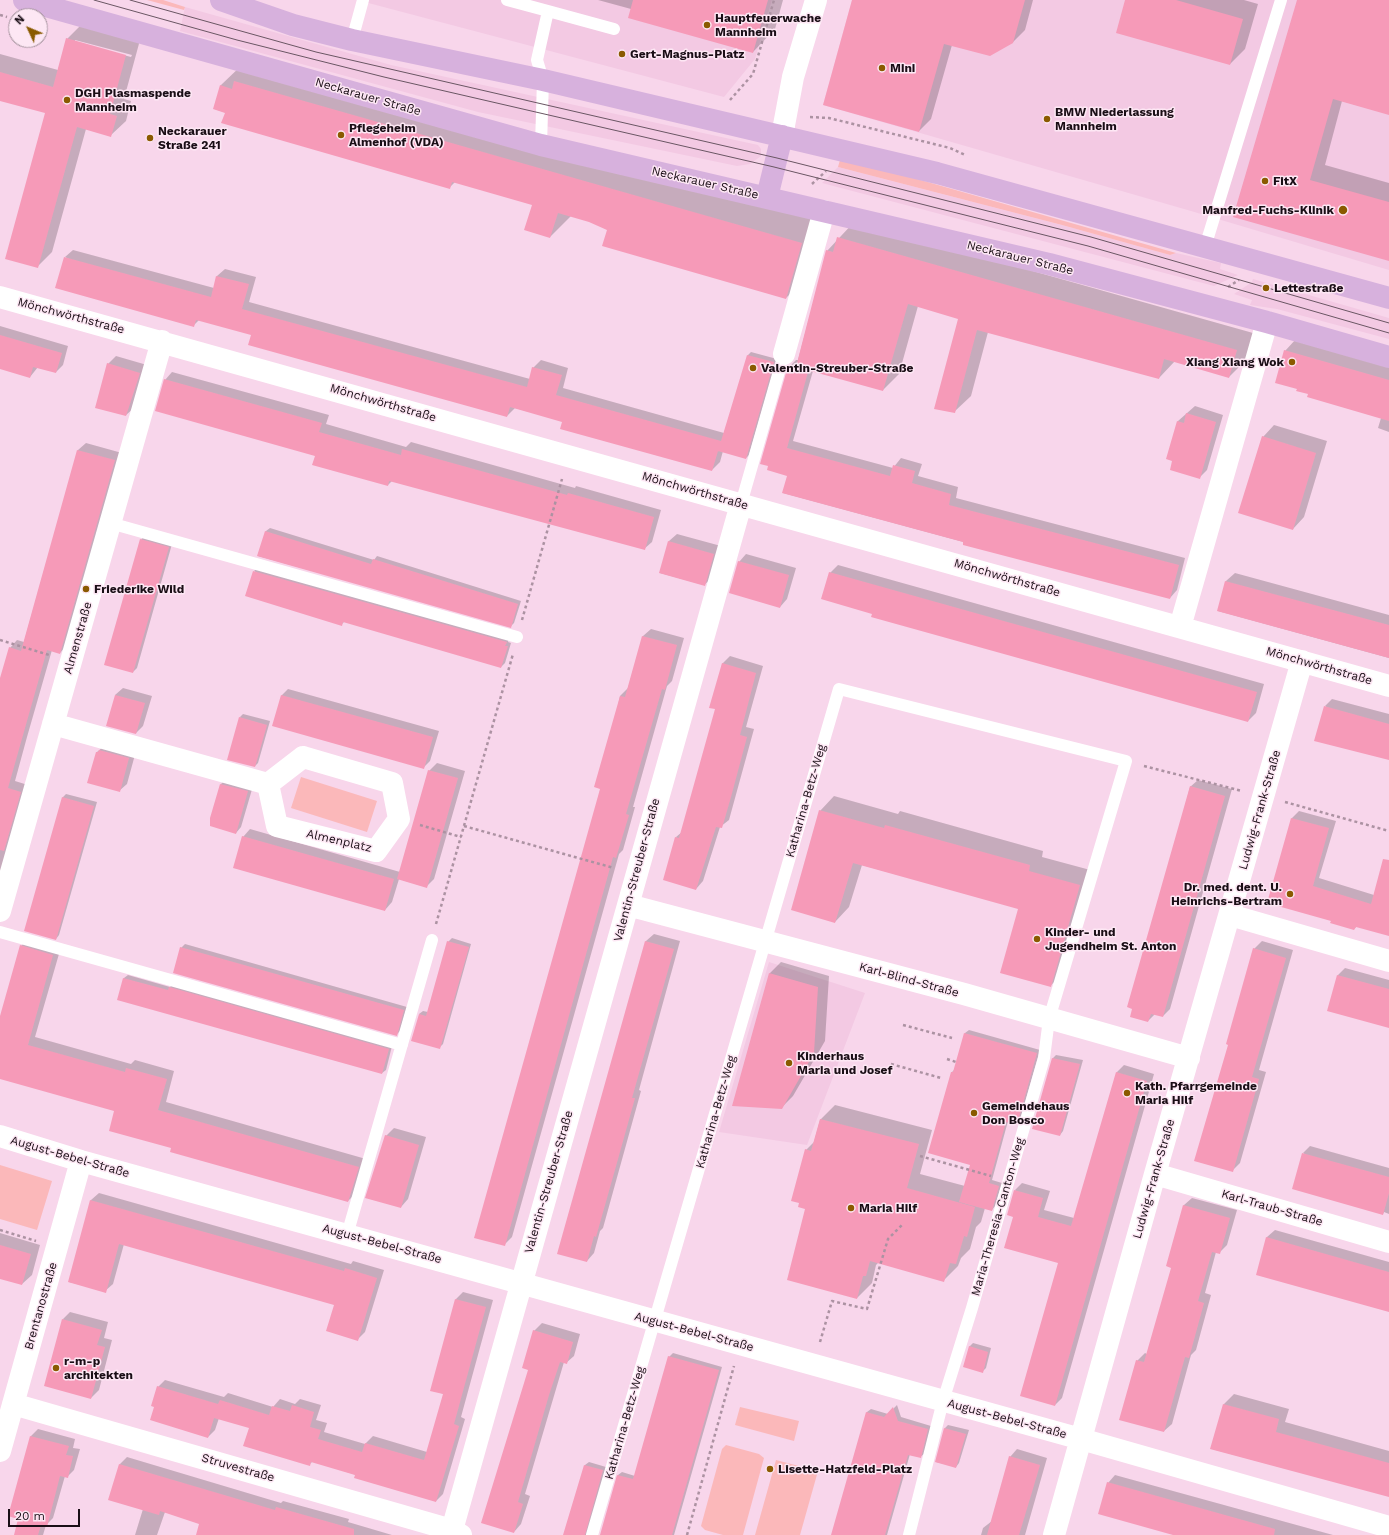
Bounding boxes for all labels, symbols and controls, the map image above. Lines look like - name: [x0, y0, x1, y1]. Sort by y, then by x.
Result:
- north arrow: [8, 8, 48, 48]
- place label: Hauptfeuerwache Mannheim: [715, 11, 821, 39]
- text: N: [12, 13, 27, 27]
- marker: Hauptfeuerwache Mannheim: [702, 20, 712, 30]
- place label: Gert-Magnus-Platz: [630, 47, 744, 61]
- marker: Gert-Magnus-Platz: [617, 49, 627, 59]
- place label: Mini: [890, 61, 915, 75]
- marker: Mini: [877, 63, 887, 73]
- street label: Neckarauer Straße: [314, 75, 422, 119]
- place label: DGH Plasmaspende Mannheim: [75, 86, 191, 114]
- marker: DGH Plasmaspende Mannheim: [62, 95, 72, 105]
- place label: BMW Niederlassung Mannheim: [1055, 105, 1174, 133]
- marker: BMW Niederlassung Mannheim: [1042, 114, 1052, 124]
- place label: Pflegeheim Almenhof (VDA): [349, 121, 444, 149]
- place label: Neckarauer Straße 241: [158, 124, 227, 152]
- marker: Pflegeheim Almenhof (VDA): [336, 130, 346, 140]
- marker: Neckarauer Straße 241: [145, 133, 155, 143]
- street label: Neckarauer Straße: [650, 164, 760, 202]
- place label: FitX: [1273, 174, 1297, 188]
- marker: FitX: [1260, 176, 1270, 186]
- place label: Manfred-Fuchs-Klinik: [1202, 203, 1334, 217]
- marker: Manfred-Fuchs-Klinik: [1337, 204, 1349, 216]
- street label: Neckarauer Straße: [965, 238, 1075, 278]
- place label: Lettestraße: [1274, 281, 1343, 295]
- marker: Lettestraße: [1261, 283, 1271, 293]
- street label: Mönchwörthstraße: [16, 295, 126, 337]
- place label: Xiang Xiang Wok: [1186, 355, 1284, 369]
- marker: Xiang Xiang Wok: [1287, 357, 1297, 367]
- place label: Valentin-Streuber-Straße: [761, 361, 913, 375]
- marker: Valentin-Streuber-Straße: [748, 363, 758, 373]
- street label: Mönchwörthstraße: [328, 381, 438, 425]
- street label: Mönchwörthstraße: [640, 469, 750, 513]
- street label: Mönchwörthstraße: [952, 556, 1062, 600]
- place label: Friederike Wild: [94, 582, 184, 596]
- marker: Friederike Wild: [81, 584, 91, 594]
- street label: Almenstraße: [61, 600, 95, 676]
- street label: Mönchwörthstraße: [1264, 644, 1374, 688]
- street label: Katharina-Betz-Weg: [783, 743, 829, 859]
- street label: Ludwig-Frank-Straße: [1236, 748, 1284, 872]
- street label: Valentin-Streuber-Straße: [611, 797, 663, 943]
- street label: Almenplatz: [305, 826, 373, 856]
- place label: Dr. med. dent. U. Heinrichs-Bertram: [1171, 880, 1282, 908]
- marker: Dr. med. dent. U. Heinrichs-Bertram: [1285, 889, 1295, 899]
- place label: Kinder- und Jugendheim St. Anton: [1045, 925, 1176, 953]
- marker: Kinder- und Jugendheim St. Anton: [1032, 934, 1042, 944]
- street label: Karl-Blind-Straße: [858, 960, 960, 1000]
- place label: Kinderhaus Maria und Josef: [797, 1049, 893, 1077]
- street label: Katharina-Betz-Weg: [693, 1054, 739, 1170]
- marker: Kinderhaus Maria und Josef: [784, 1058, 794, 1068]
- place label: Kath. Pfarrgemeinde Maria Hilf: [1135, 1079, 1257, 1107]
- marker: Kath. Pfarrgemeinde Maria Hilf: [1122, 1088, 1132, 1098]
- place label: Gemeindehaus Don Bosco: [982, 1099, 1069, 1127]
- marker: Gemeindehaus Don Bosco: [969, 1108, 979, 1118]
- street label: Valentin-Streuber-Straße: [522, 1109, 576, 1255]
- street label: Ludwig-Frank-Straße: [1130, 1117, 1178, 1241]
- street label: August-Bebel-Straße: [9, 1133, 131, 1181]
- street label: Maria-Theresia-Canton-Weg: [968, 1136, 1028, 1298]
- street label: Karl-Traub-Straße: [1220, 1187, 1324, 1229]
- place label: Maria Hilf: [859, 1201, 917, 1215]
- marker: Maria Hilf: [846, 1203, 856, 1213]
- street label: August-Bebel-Straße: [321, 1221, 443, 1267]
- street label: Brentanostraße: [22, 1261, 60, 1351]
- street label: August-Bebel-Straße: [633, 1309, 755, 1355]
- place label: r-m-p architekten: [64, 1354, 133, 1382]
- marker: r-m-p architekten: [51, 1363, 61, 1373]
- street label: Katharina-Betz-Weg: [602, 1365, 648, 1481]
- street label: August-Bebel-Straße: [946, 1396, 1068, 1442]
- street label: Struvestraße: [200, 1451, 276, 1485]
- place label: Lisette-Hatzfeld-Platz: [778, 1462, 912, 1476]
- marker: Lisette-Hatzfeld-Platz: [765, 1464, 775, 1474]
- scale bar: [10, 1501, 82, 1527]
- text: 20 m: [15, 1509, 45, 1523]

